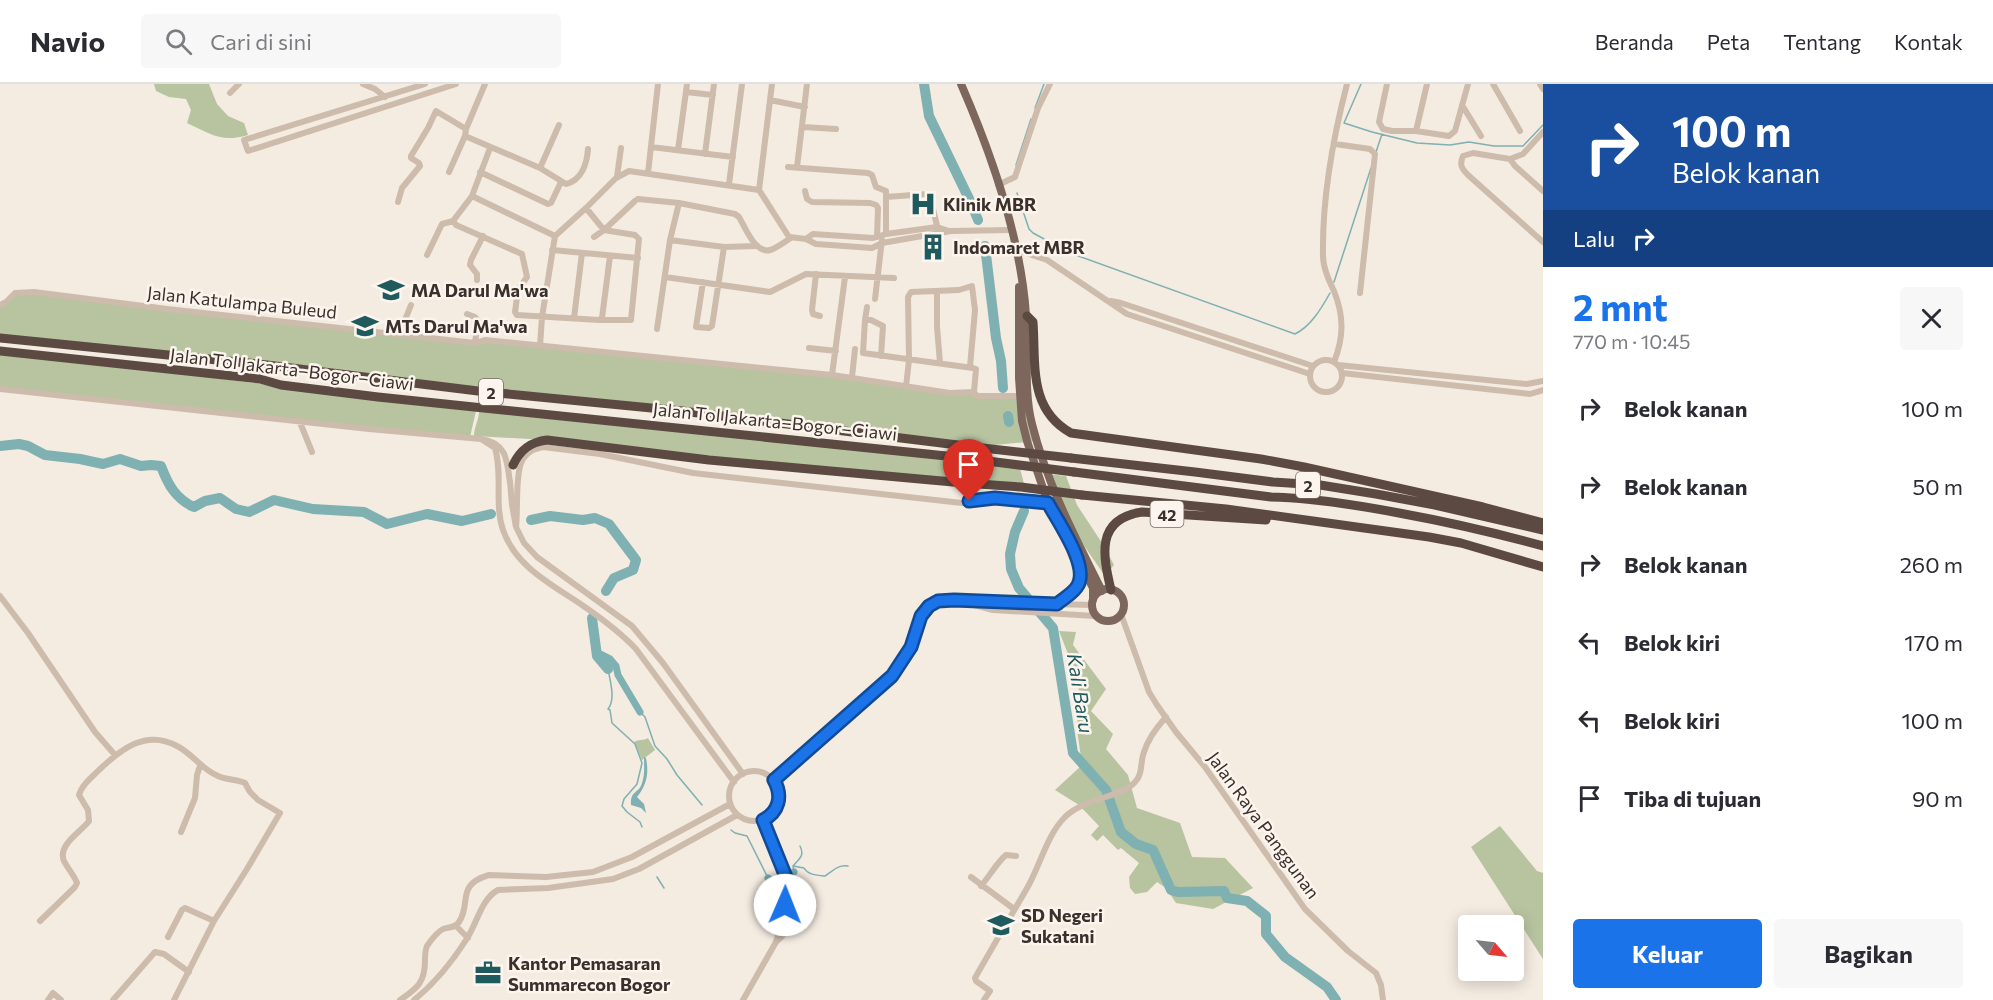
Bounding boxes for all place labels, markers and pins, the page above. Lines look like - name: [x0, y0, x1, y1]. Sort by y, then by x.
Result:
- hospital icon: Klinik MBR: [908, 189, 938, 219]
- place label: Klinik MBR: [943, 193, 1037, 215]
- building icon: Indomaret MBR: [918, 232, 948, 262]
- place label: Indomaret MBR: [953, 236, 1085, 258]
- school or university icon: MA Darul Ma'wa: [376, 275, 406, 305]
- place label: MA Darul Ma'wa: [411, 279, 548, 301]
- school or university icon: MTs Darul Ma'wa: [350, 311, 380, 341]
- place label: MTs Darul Ma'wa: [385, 315, 528, 337]
- pin: [943, 439, 994, 501]
- place label: SD Negeri Sukatani: [1021, 904, 1103, 947]
- school or university icon: SD Negeri Sukatani: [986, 910, 1016, 940]
- place label: Kantor Pemasaran Summarecon Bogor: [508, 952, 671, 995]
- office icon: Kantor Pemasaran Summarecon Bogor: [473, 958, 503, 988]

